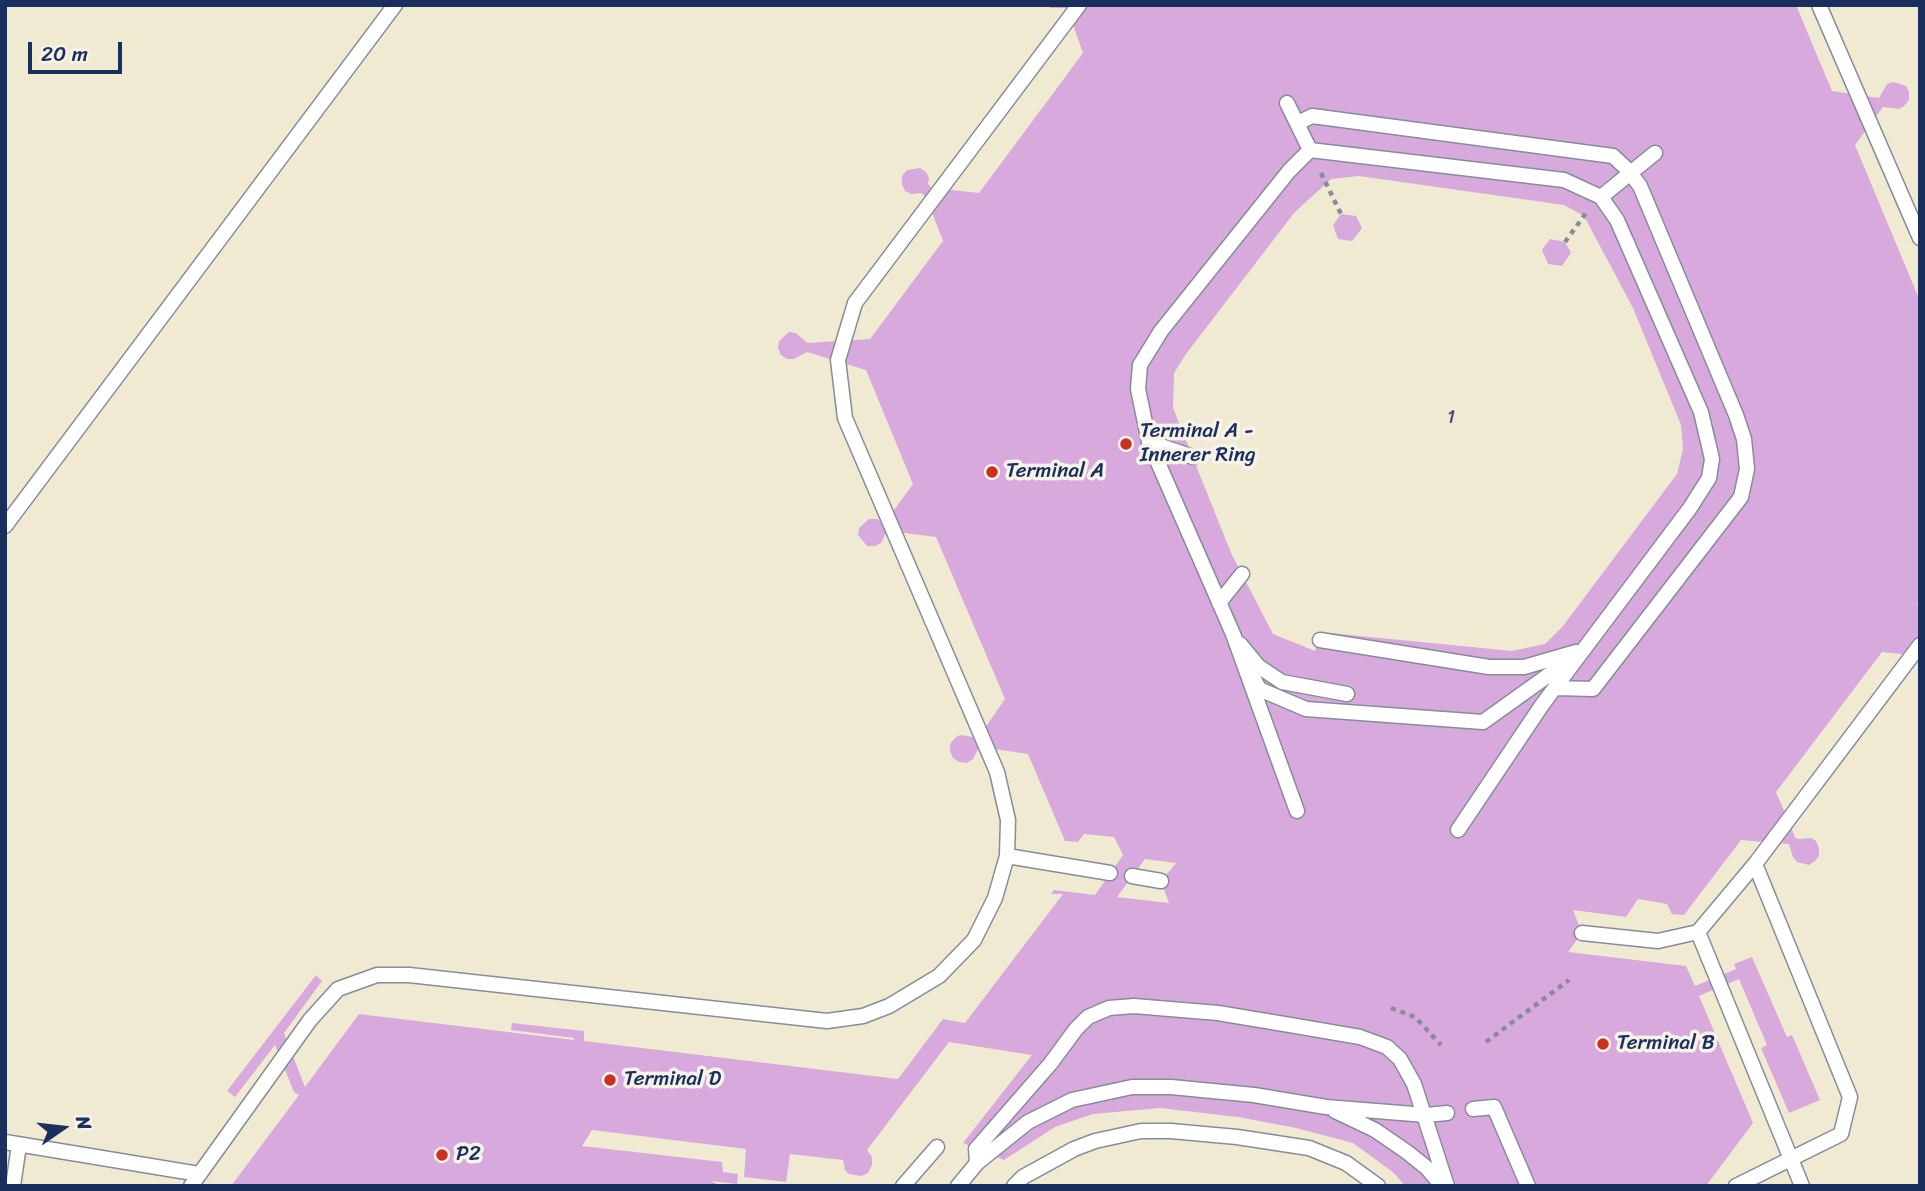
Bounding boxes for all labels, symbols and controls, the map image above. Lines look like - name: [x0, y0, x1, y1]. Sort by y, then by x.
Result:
- scale bar: [32, 28, 126, 72]
- text: 20 m: [41, 35, 88, 73]
- house number: 1: [1447, 407, 1455, 429]
- place label: Terminal A - Innerer Ring: [1140, 419, 1256, 469]
- marker: Terminal A - Innerer Ring: [1118, 436, 1134, 452]
- place label: Terminal A: [1006, 459, 1104, 485]
- marker: Terminal A: [984, 464, 1000, 480]
- place label: Terminal B: [1617, 1031, 1715, 1057]
- marker: Terminal B: [1595, 1036, 1611, 1052]
- place label: Terminal D: [624, 1067, 721, 1093]
- marker: Terminal D: [602, 1072, 618, 1088]
- north arrow: [28, 1093, 98, 1163]
- text: N: [66, 1112, 101, 1133]
- place label: P2: [456, 1142, 481, 1168]
- marker: P2: [434, 1147, 450, 1163]

